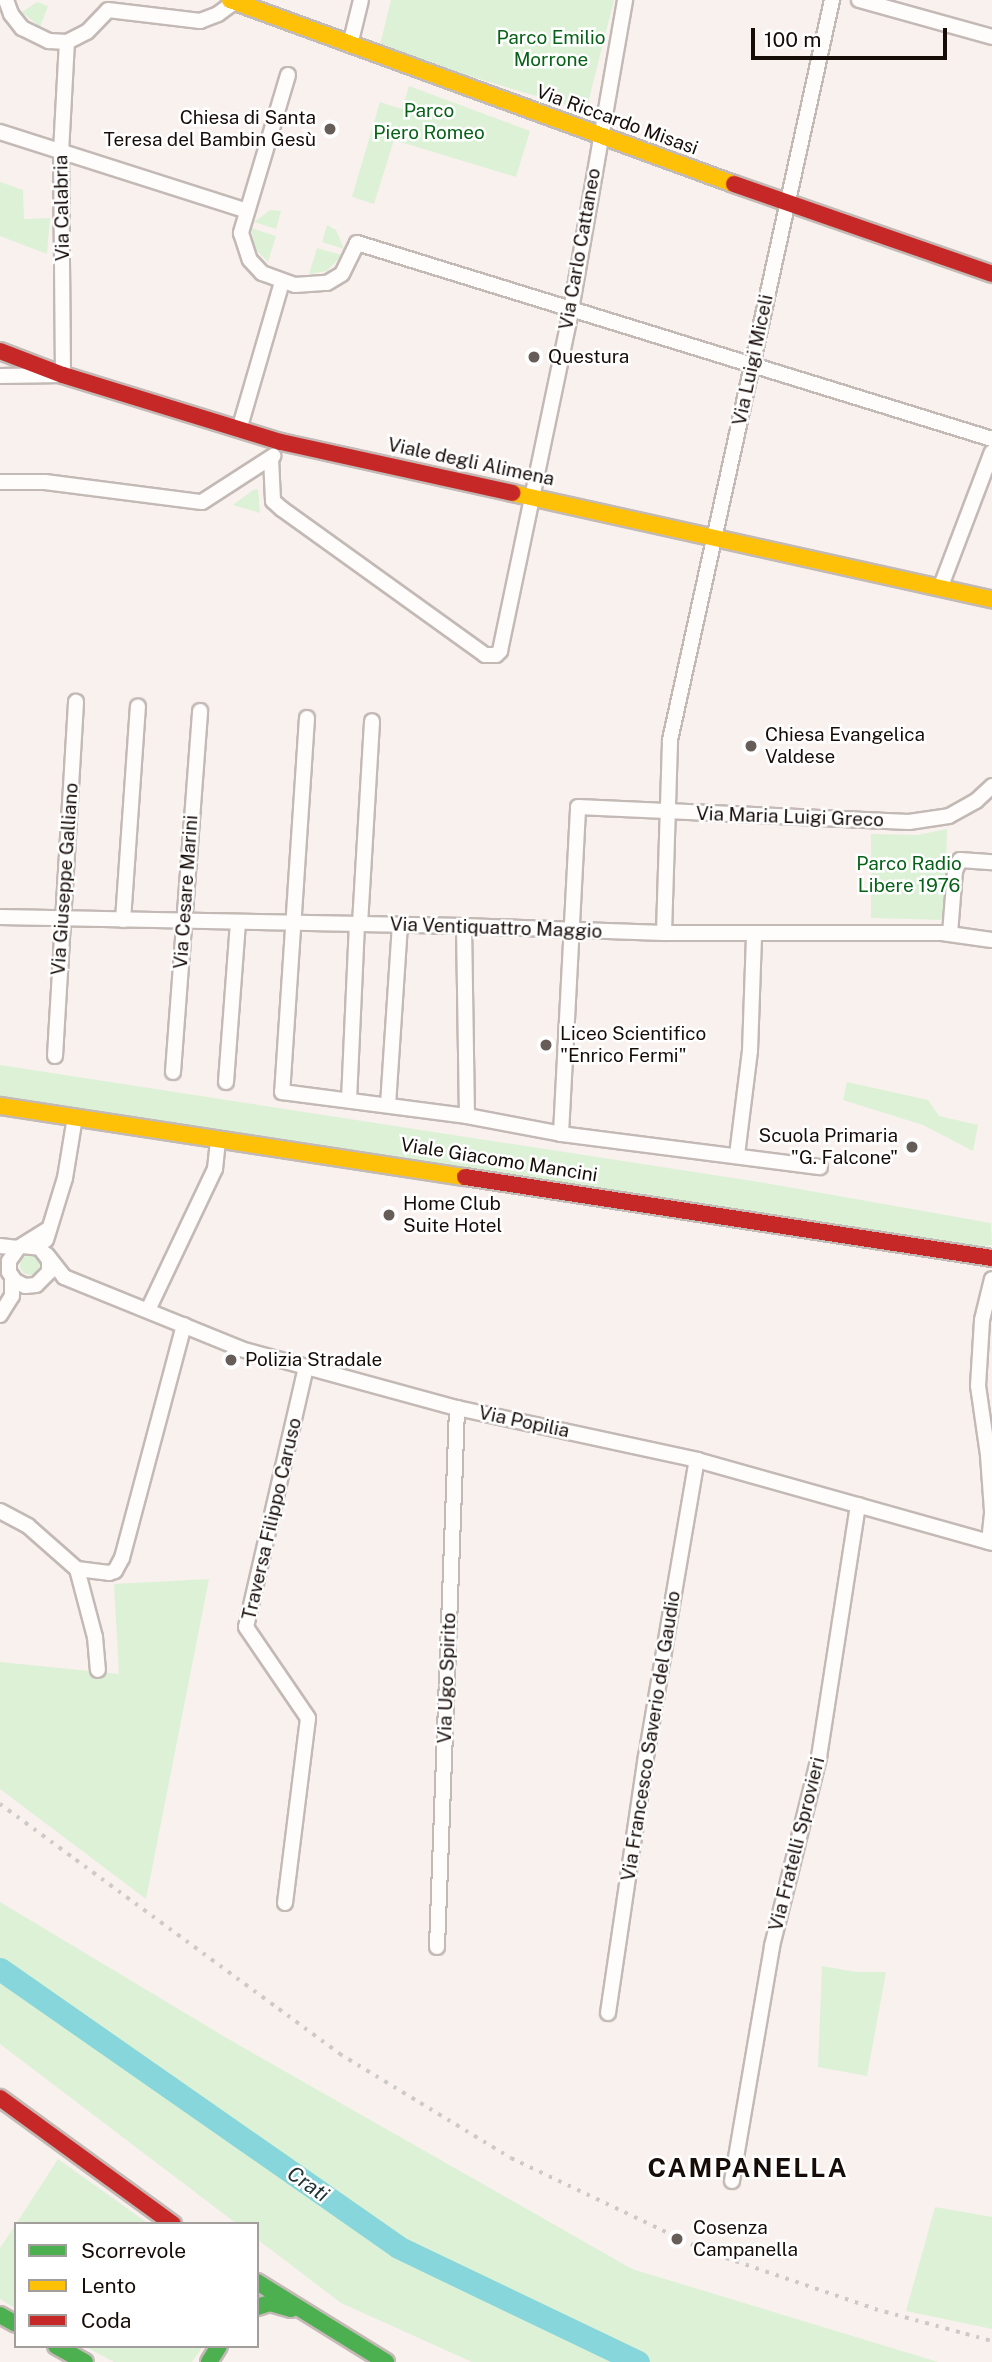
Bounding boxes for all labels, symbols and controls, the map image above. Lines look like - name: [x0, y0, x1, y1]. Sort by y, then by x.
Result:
- scale bar: [754, 14, 950, 58]
- park label: Parco Emilio Morrone: [496, 27, 606, 71]
- text: 100 m: [764, 27, 821, 52]
- street label: Via Riccardo Misasi: [533, 80, 701, 160]
- park label: Parco Piero Romeo: [373, 100, 485, 144]
- place label: Chiesa di Santa Teresa del Bambin Gesù: [103, 107, 316, 151]
- marker: Chiesa di Santa Teresa del Bambin Gesù: [322, 121, 338, 137]
- street label: Via Calabria: [50, 155, 74, 261]
- street label: Via Carlo Cattaneo: [555, 166, 605, 332]
- street label: Via Luigi Miceli: [728, 292, 778, 428]
- place label: Questura: [548, 346, 629, 368]
- marker: Questura: [526, 349, 542, 365]
- street label: Viale degli Alimena: [385, 433, 557, 491]
- place label: Chiesa Evangelica Valdese: [765, 724, 925, 768]
- marker: Chiesa Evangelica Valdese: [743, 738, 759, 754]
- street label: Via Giuseppe Galliano: [47, 782, 83, 976]
- street label: Via Maria Luigi Greco: [696, 802, 884, 832]
- street label: Via Cesare Marini: [169, 814, 203, 970]
- park label: Parco Radio Libere 1976: [856, 853, 962, 897]
- street label: Via Ventiquattro Maggio: [389, 913, 603, 943]
- place label: Liceo Scientifico "Enrico Fermi": [560, 1023, 706, 1067]
- marker: Liceo Scientifico "Enrico Fermi": [538, 1037, 554, 1053]
- place label: Scuola Primaria "G. Falcone": [759, 1125, 898, 1169]
- street label: Viale Giacomo Mancini: [399, 1133, 599, 1187]
- marker: Scuola Primaria "G. Falcone": [904, 1139, 920, 1155]
- place label: Home Club Suite Hotel: [403, 1193, 502, 1237]
- marker: Home Club Suite Hotel: [381, 1207, 397, 1223]
- place label: Polizia Stradale: [245, 1349, 382, 1371]
- marker: Polizia Stradale: [223, 1352, 239, 1368]
- street label: Via Popilia: [476, 1401, 572, 1443]
- street label: Traversa Filippo Caruso: [238, 1416, 306, 1622]
- street label: Via Francesco Saverio del Gaudio: [617, 1589, 685, 1883]
- street label: Via Ugo Spirito: [433, 1612, 461, 1744]
- street label: Via Fratelli Sprovieri: [764, 1755, 830, 1933]
- district label: CAMPANELLA: [649, 2152, 847, 2184]
- water label: Crati: [282, 2161, 334, 2207]
- place label: Cosenza Campanella: [693, 2217, 798, 2261]
- legend: [14, 2222, 259, 2348]
- marker: Cosenza Campanella: [667, 2229, 687, 2249]
- text: Scorrevole: [81, 2238, 186, 2263]
- text: Lento: [81, 2273, 136, 2298]
- text: Coda: [81, 2308, 131, 2333]

